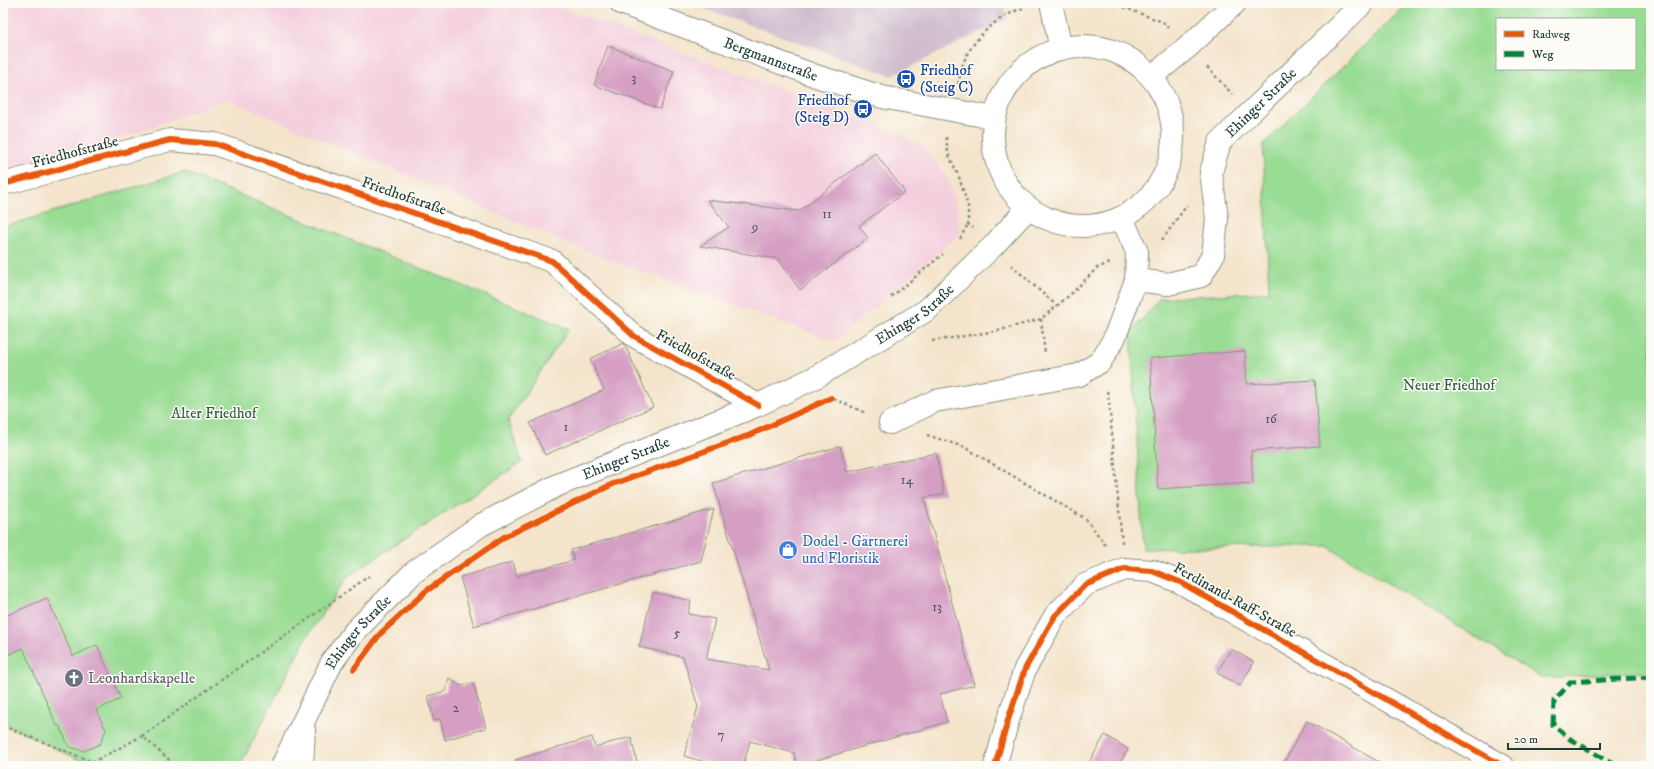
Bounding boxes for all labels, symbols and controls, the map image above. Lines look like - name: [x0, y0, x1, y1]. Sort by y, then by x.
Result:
- legend: [1496, 18, 1636, 70]
- text: Radweg: [1532, 27, 1570, 42]
- street label: Bergmannstraße: [721, 33, 821, 85]
- text: Weg: [1531, 47, 1553, 62]
- place label: Friedhof (Steig C): [920, 61, 974, 97]
- street label: Ehinger Straße: [1221, 63, 1300, 142]
- bus stop icon: Friedhof (Steig C): [895, 68, 917, 90]
- house number: 3: [632, 70, 637, 86]
- place label: Friedhof (Steig D): [795, 91, 851, 127]
- bus stop icon: Friedhof (Steig D): [852, 98, 874, 120]
- street label: Friedhofstraße: [30, 131, 120, 173]
- street label: Friedhofstraße: [359, 173, 449, 219]
- house number: 11: [822, 206, 832, 222]
- house number: 9: [751, 219, 758, 235]
- street label: Ehinger Straße: [872, 280, 958, 349]
- street label: Friedhofstraße: [653, 325, 739, 385]
- park label: Neuer Friedhof: [1403, 376, 1497, 395]
- park label: Alter Friedhof: [171, 404, 259, 423]
- house number: 16: [1265, 411, 1278, 427]
- house number: 1: [564, 419, 569, 435]
- street label: Ehinger Straße: [579, 432, 672, 484]
- house number: 14: [901, 472, 914, 488]
- place label: Dodel - Gärtnerei und Floristik: [802, 532, 908, 568]
- shop icon: Dodel - Gärtnerei und Floristik: [777, 539, 799, 561]
- street label: Ferdinand-Raff-Straße: [1170, 558, 1300, 642]
- street label: Ehinger Straße: [321, 591, 395, 672]
- house number: 13: [932, 599, 942, 615]
- house number: 5: [674, 625, 681, 641]
- church icon: Leonhardskapelle: [63, 667, 85, 689]
- place label: Leonhardskapelle: [88, 669, 195, 688]
- house number: 2: [453, 700, 460, 716]
- scale bar: [1508, 725, 1600, 751]
- house number: 7: [718, 727, 725, 743]
- text: 20 m: [1514, 732, 1538, 747]

